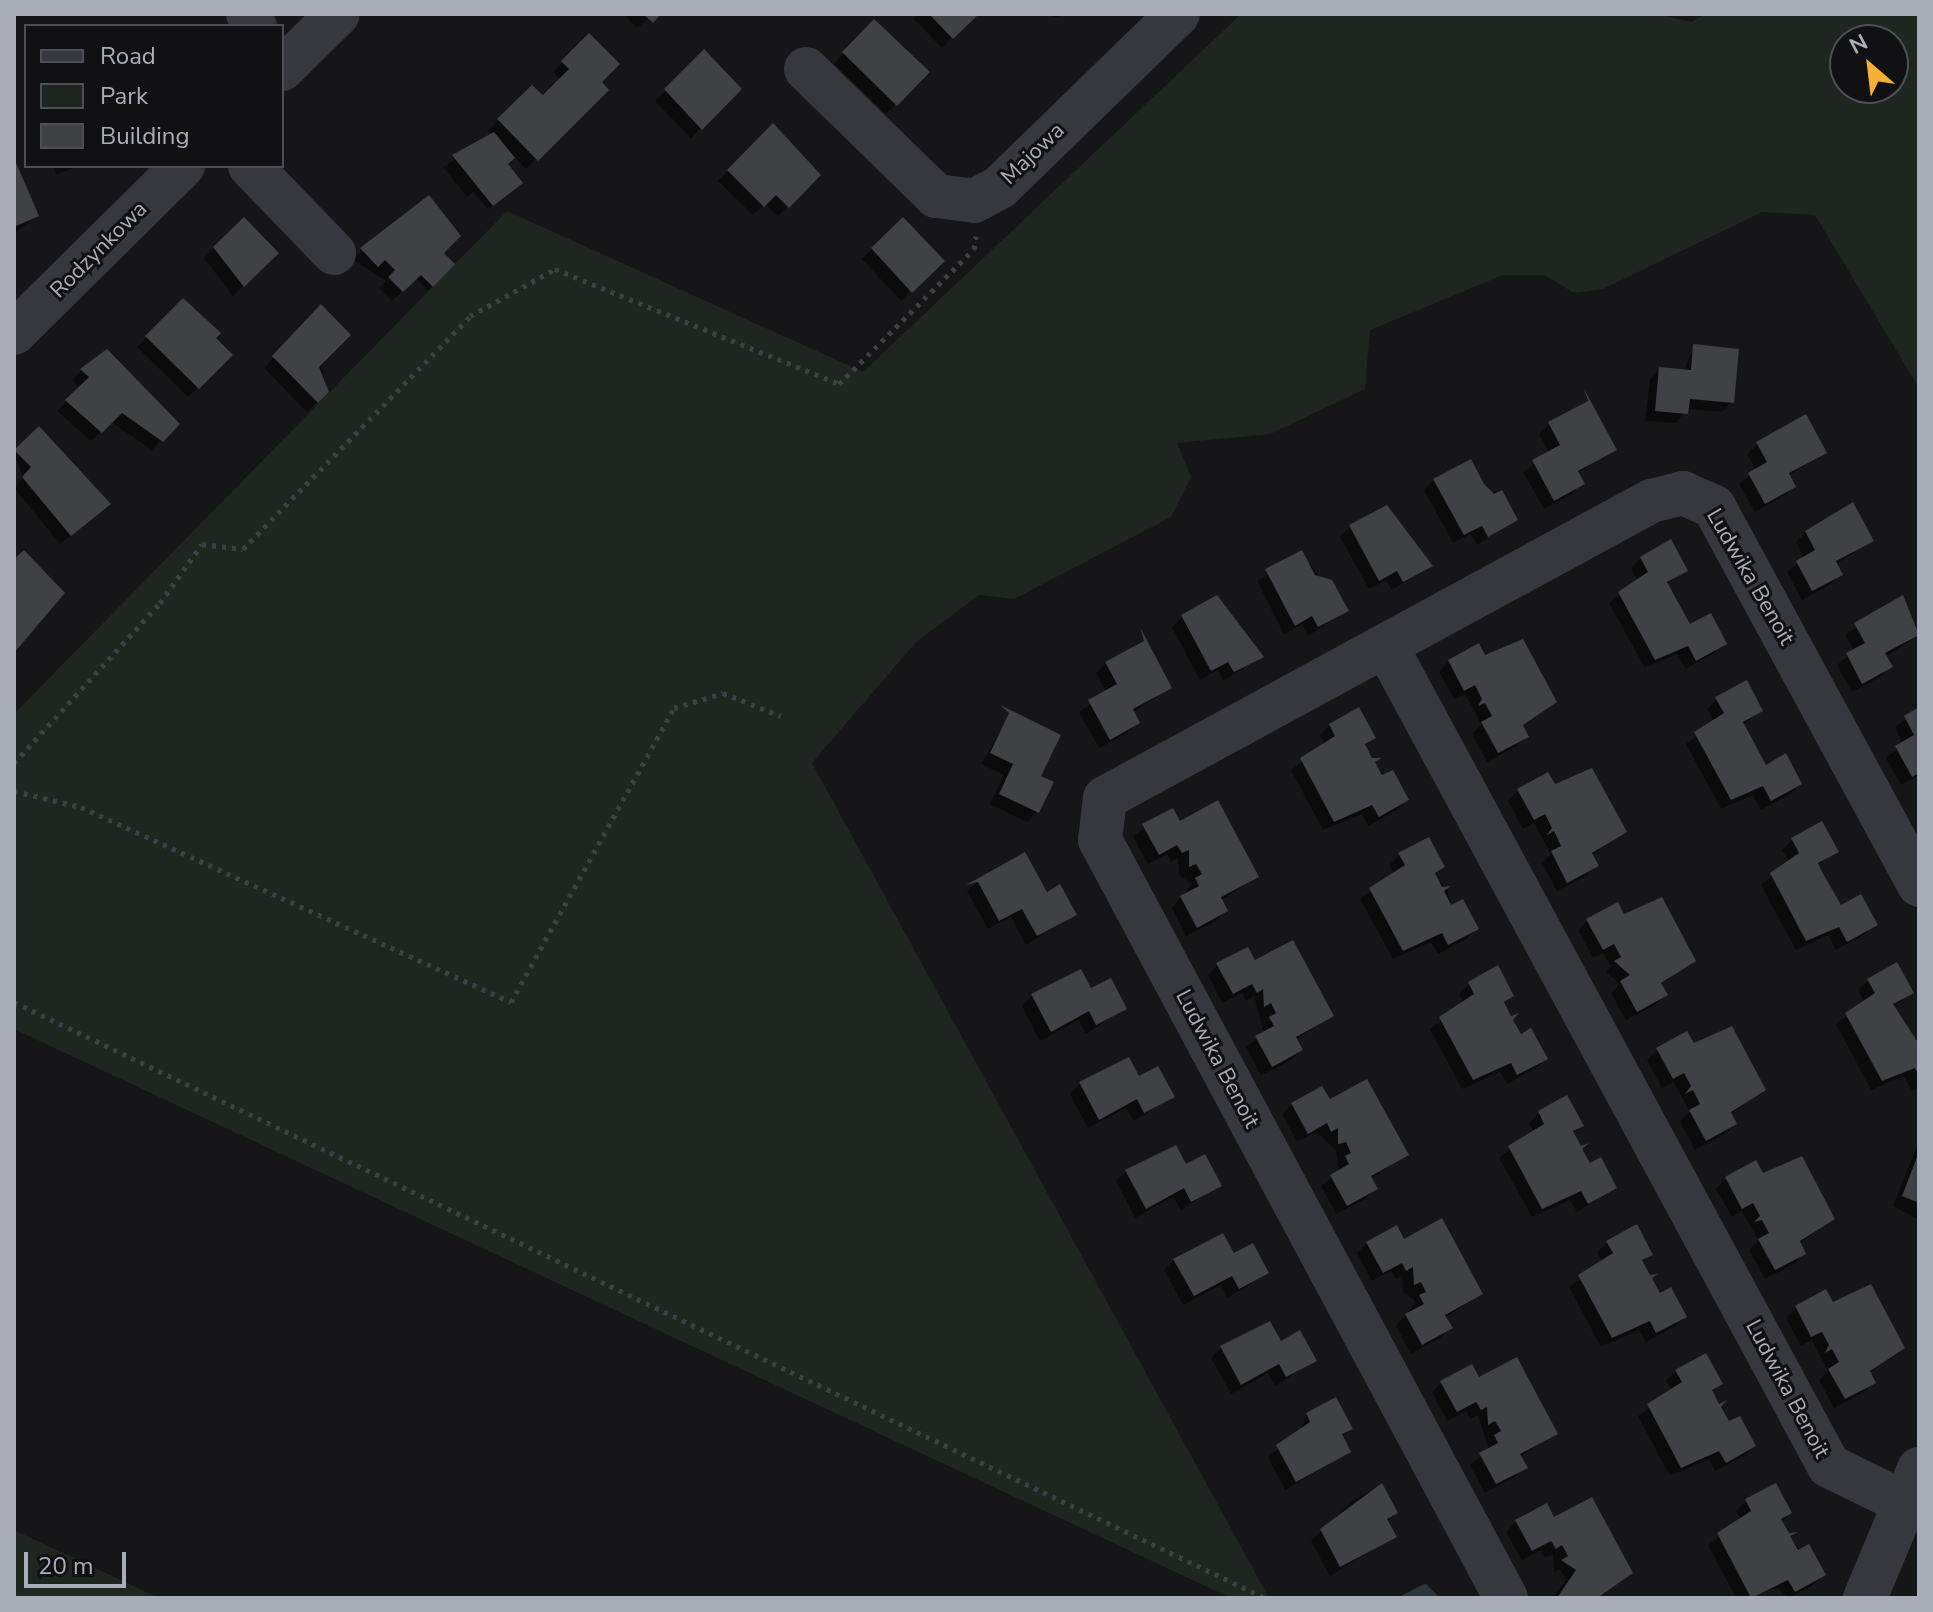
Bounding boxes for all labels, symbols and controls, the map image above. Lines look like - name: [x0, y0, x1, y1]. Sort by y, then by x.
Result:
- legend: [24, 24, 284, 168]
- north arrow: [1829, 24, 1909, 104]
- text: N: [1844, 27, 1873, 62]
- text: Road: [100, 40, 156, 72]
- text: Park: [100, 80, 148, 112]
- street label: Majowa: [996, 118, 1070, 190]
- text: Building: [100, 120, 190, 152]
- street label: Rodzynkowa: [45, 196, 153, 304]
- street label: Ludwika Benoit: [1700, 504, 1800, 650]
- street label: Ludwika Benoit: [1169, 985, 1265, 1133]
- street label: Ludwika Benoit: [1739, 1315, 1835, 1463]
- scale bar: [28, 1536, 130, 1586]
- text: 20 m: [38, 1550, 94, 1582]

